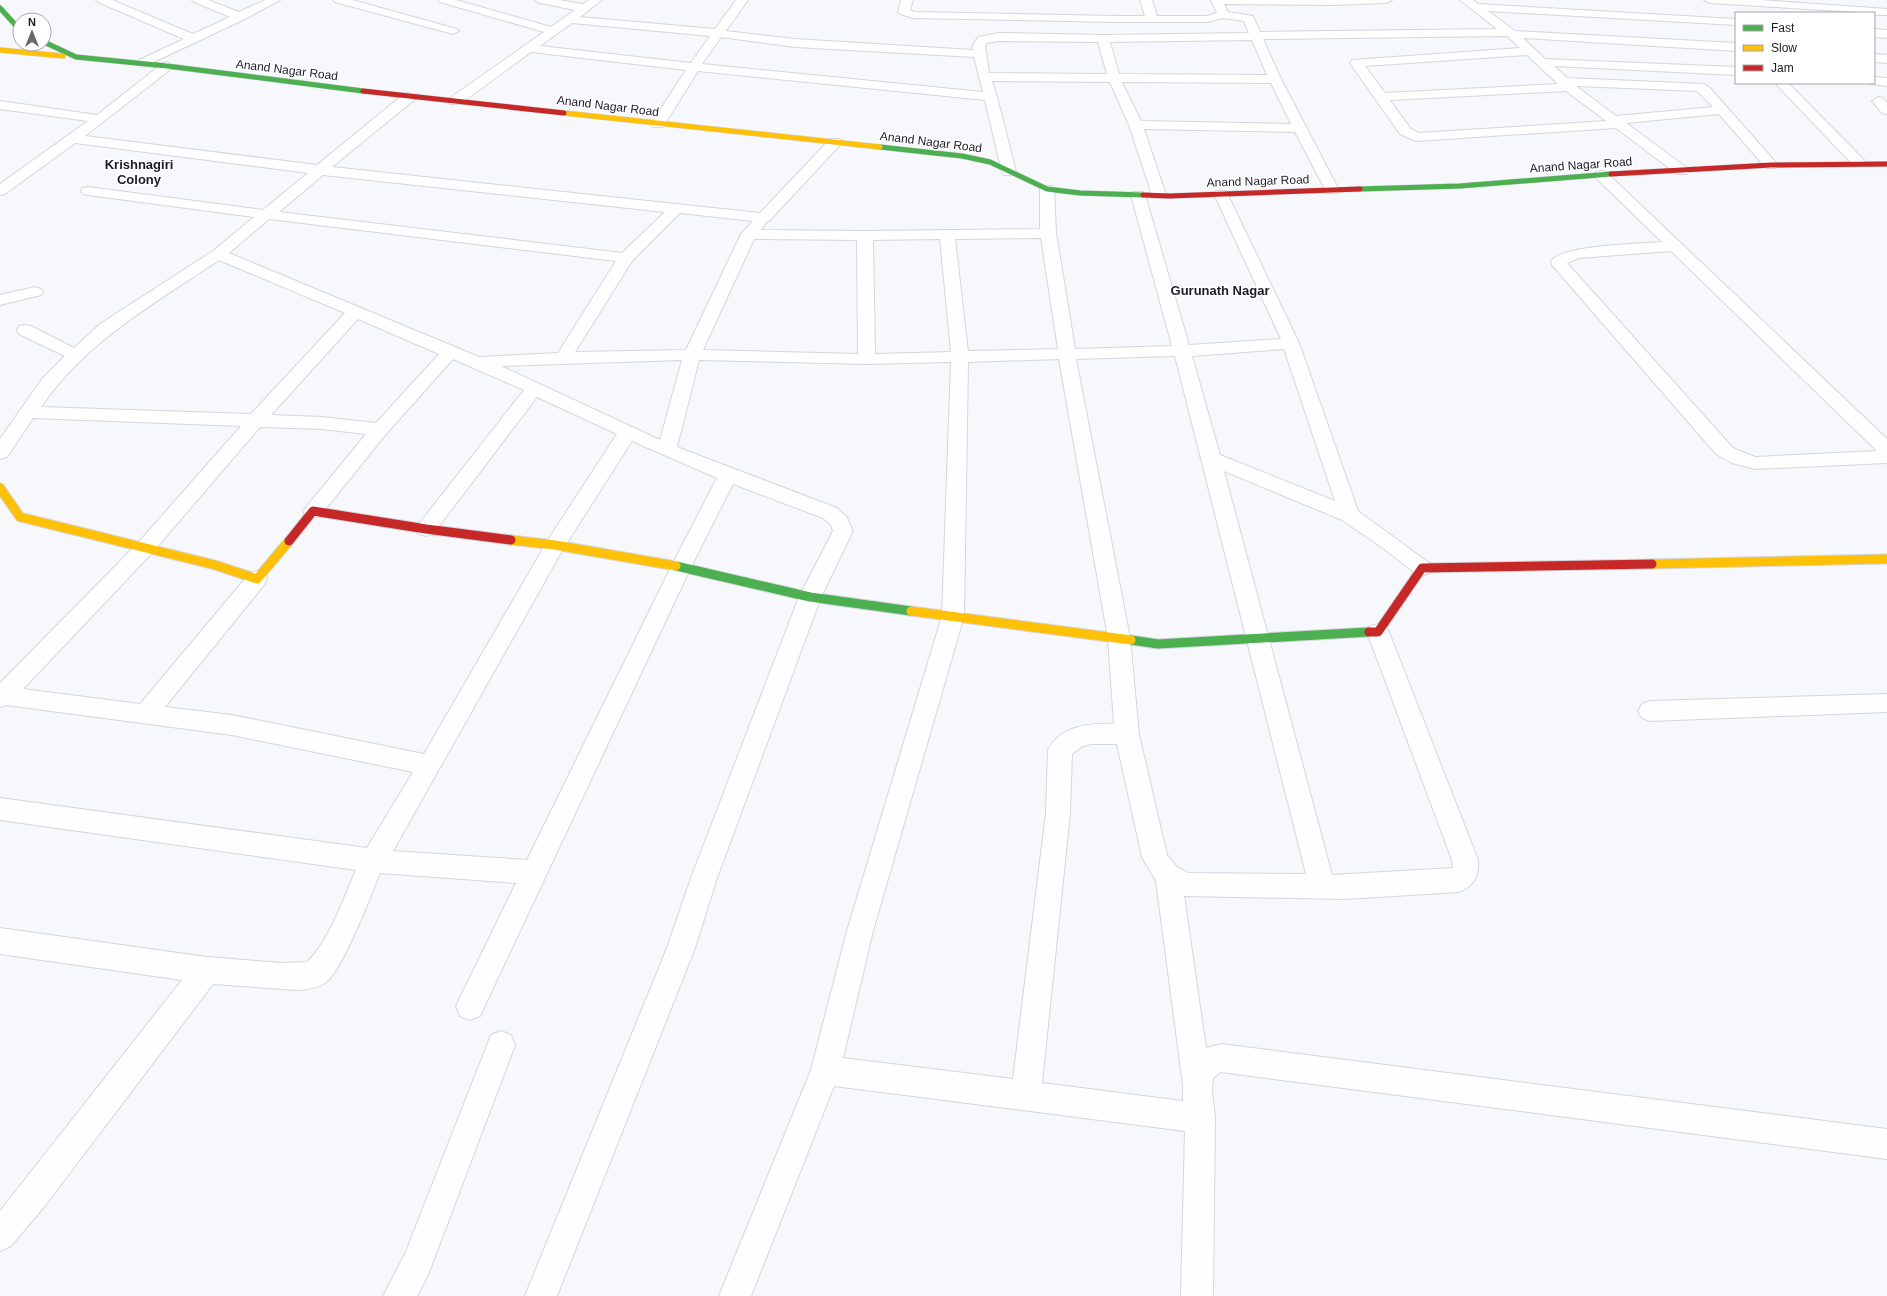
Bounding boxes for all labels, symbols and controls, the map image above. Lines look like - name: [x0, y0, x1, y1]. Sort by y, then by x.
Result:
- north arrow: [12, 12, 52, 52]
- legend: [1735, 12, 1875, 84]
- text: N: [28, 16, 36, 28]
- text: Fast: [1771, 21, 1795, 35]
- text: Slow: [1771, 41, 1797, 55]
- street label: Anand Nagar Road: [235, 57, 339, 83]
- text: Jam: [1771, 61, 1794, 75]
- street label: Anand Nagar Road: [556, 93, 660, 119]
- street label: Anand Nagar Road: [879, 129, 983, 155]
- street label: Anand Nagar Road: [1529, 154, 1633, 176]
- district label: Krishnagiri Colony: [105, 157, 173, 187]
- street label: Anand Nagar Road: [1206, 172, 1310, 190]
- district label: Gurunath Nagar: [1171, 283, 1269, 298]

